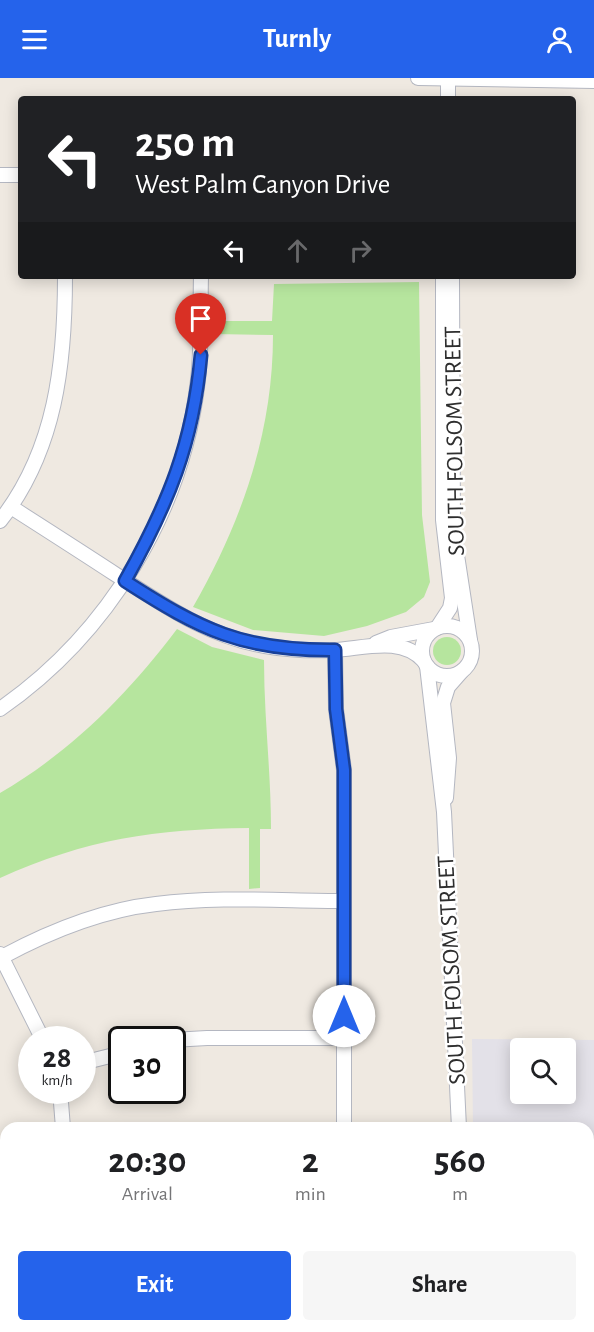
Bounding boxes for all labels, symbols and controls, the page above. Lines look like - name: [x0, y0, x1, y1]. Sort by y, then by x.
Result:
- icon: menu: [18, 23, 51, 56]
- icon: person: [543, 23, 576, 56]
- text: Turnly: [263, 25, 331, 52]
- icon: left: [36, 120, 114, 198]
- text: 250 m: [135, 122, 235, 164]
- text: West Palm Canyon Drive: [135, 171, 390, 198]
- icon: left: [218, 234, 251, 267]
- icon: ahead: [281, 234, 314, 267]
- icon: right: [344, 234, 377, 267]
- pin: [175, 293, 226, 355]
- icon: arrive: [184, 302, 217, 335]
- street label: SOUTH FOLSOM STREET: [441, 326, 469, 556]
- street label: SOUTH FOLSOM STREET: [434, 854, 470, 1085]
- position arrow: [312, 984, 376, 1048]
- speed limit sign: 30: [108, 1026, 186, 1104]
- map controls: [510, 1038, 576, 1104]
- button: search: [510, 1038, 576, 1104]
- text: 28: [43, 1043, 71, 1073]
- text: km/h: [42, 1073, 72, 1088]
- text: 20:30: [108, 1143, 186, 1179]
- text: 2: [302, 1143, 319, 1179]
- text: 560: [434, 1143, 486, 1179]
- text: Arrival: [122, 1184, 173, 1204]
- text: min: [295, 1184, 326, 1204]
- text: m: [452, 1184, 468, 1204]
- button: Exit: [18, 1251, 291, 1320]
- button: Share: [303, 1251, 576, 1320]

